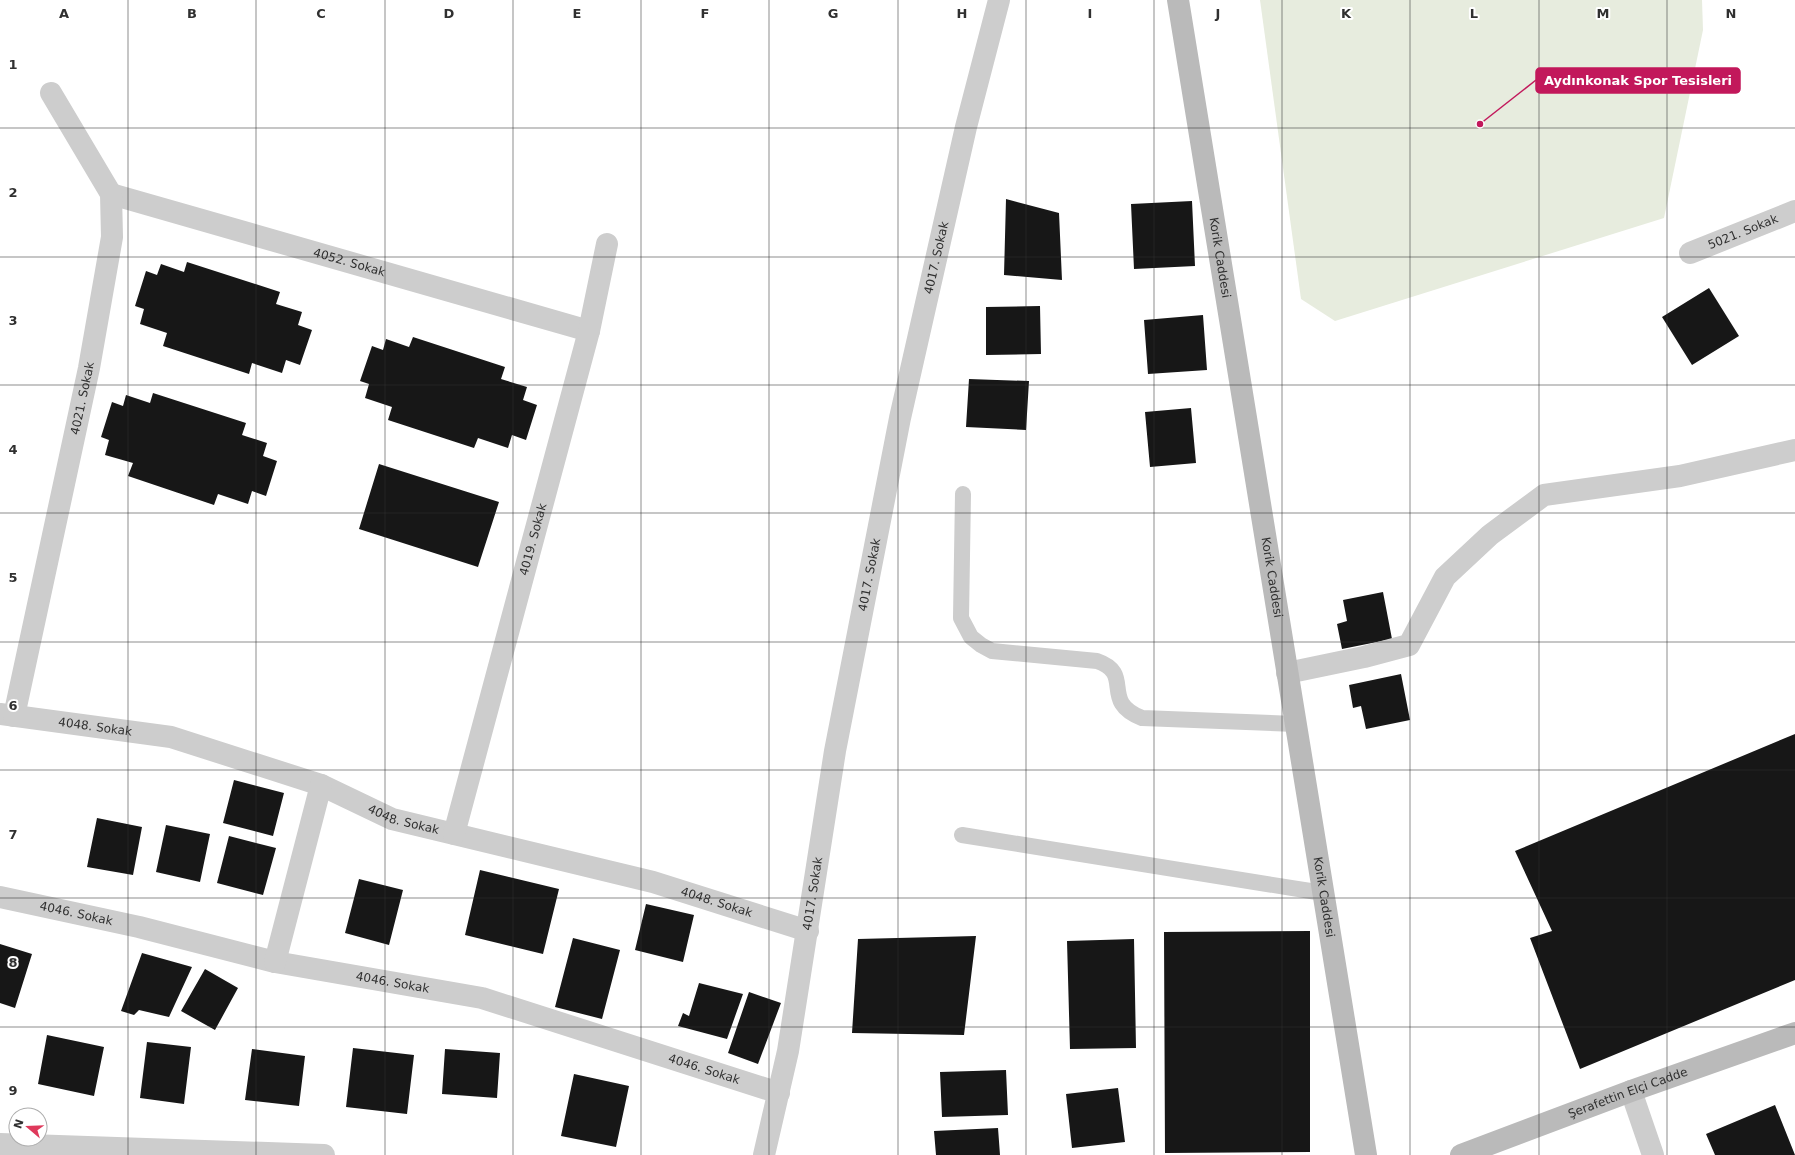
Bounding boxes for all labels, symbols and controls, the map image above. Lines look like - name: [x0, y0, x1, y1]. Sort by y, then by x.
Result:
- text: A: [59, 6, 69, 21]
- text: B: [187, 6, 197, 21]
- text: C: [316, 6, 326, 21]
- text: D: [444, 6, 455, 21]
- text: E: [573, 6, 581, 21]
- text: F: [701, 6, 709, 21]
- text: G: [828, 6, 838, 21]
- text: H: [957, 6, 967, 21]
- text: I: [1088, 6, 1092, 21]
- text: J: [1215, 6, 1220, 21]
- text: K: [1341, 6, 1352, 21]
- text: L: [1470, 6, 1478, 21]
- text: M: [1597, 6, 1609, 21]
- text: N: [1726, 6, 1736, 21]
- text: 1: [8, 57, 18, 72]
- callout: Aydınkonak Spor Tesisleri: [1536, 68, 1740, 93]
- text: Aydınkonak Spor Tesisleri: [1544, 73, 1732, 88]
- text: 2: [8, 185, 18, 200]
- street label: 5021. Sokak: [1706, 212, 1780, 252]
- street label: Korik Caddesi: [1206, 216, 1233, 299]
- street label: 4017. Sokak: [921, 220, 951, 296]
- street label: 4052. Sokak: [312, 245, 387, 279]
- text: 3: [8, 313, 18, 328]
- street label: 4021. Sokak: [68, 361, 97, 436]
- text: 4: [8, 442, 18, 457]
- street label: 4019. Sokak: [517, 502, 549, 577]
- street label: Korik Caddesi: [1259, 536, 1285, 619]
- street label: 4017. Sokak: [855, 537, 883, 612]
- text: 5: [8, 570, 18, 585]
- text: 6: [8, 698, 18, 713]
- street label: 4048. Sokak: [57, 715, 133, 739]
- street label: 4048. Sokak: [366, 802, 441, 837]
- text: 7: [8, 827, 18, 842]
- street label: 4017. Sokak: [800, 856, 825, 931]
- street label: Korik Caddesi: [1311, 856, 1338, 939]
- street label: 4048. Sokak: [679, 884, 754, 920]
- street label: 4046. Sokak: [38, 899, 114, 928]
- text: 8: [8, 955, 18, 970]
- street label: 4046. Sokak: [355, 969, 430, 996]
- street label: 4046. Sokak: [667, 1051, 742, 1087]
- street label: Şerafettin Elçi Cadde: [1566, 1065, 1689, 1121]
- text: 9: [8, 1083, 18, 1098]
- north arrow: [8, 1107, 48, 1147]
- text: N: [11, 1117, 27, 1130]

